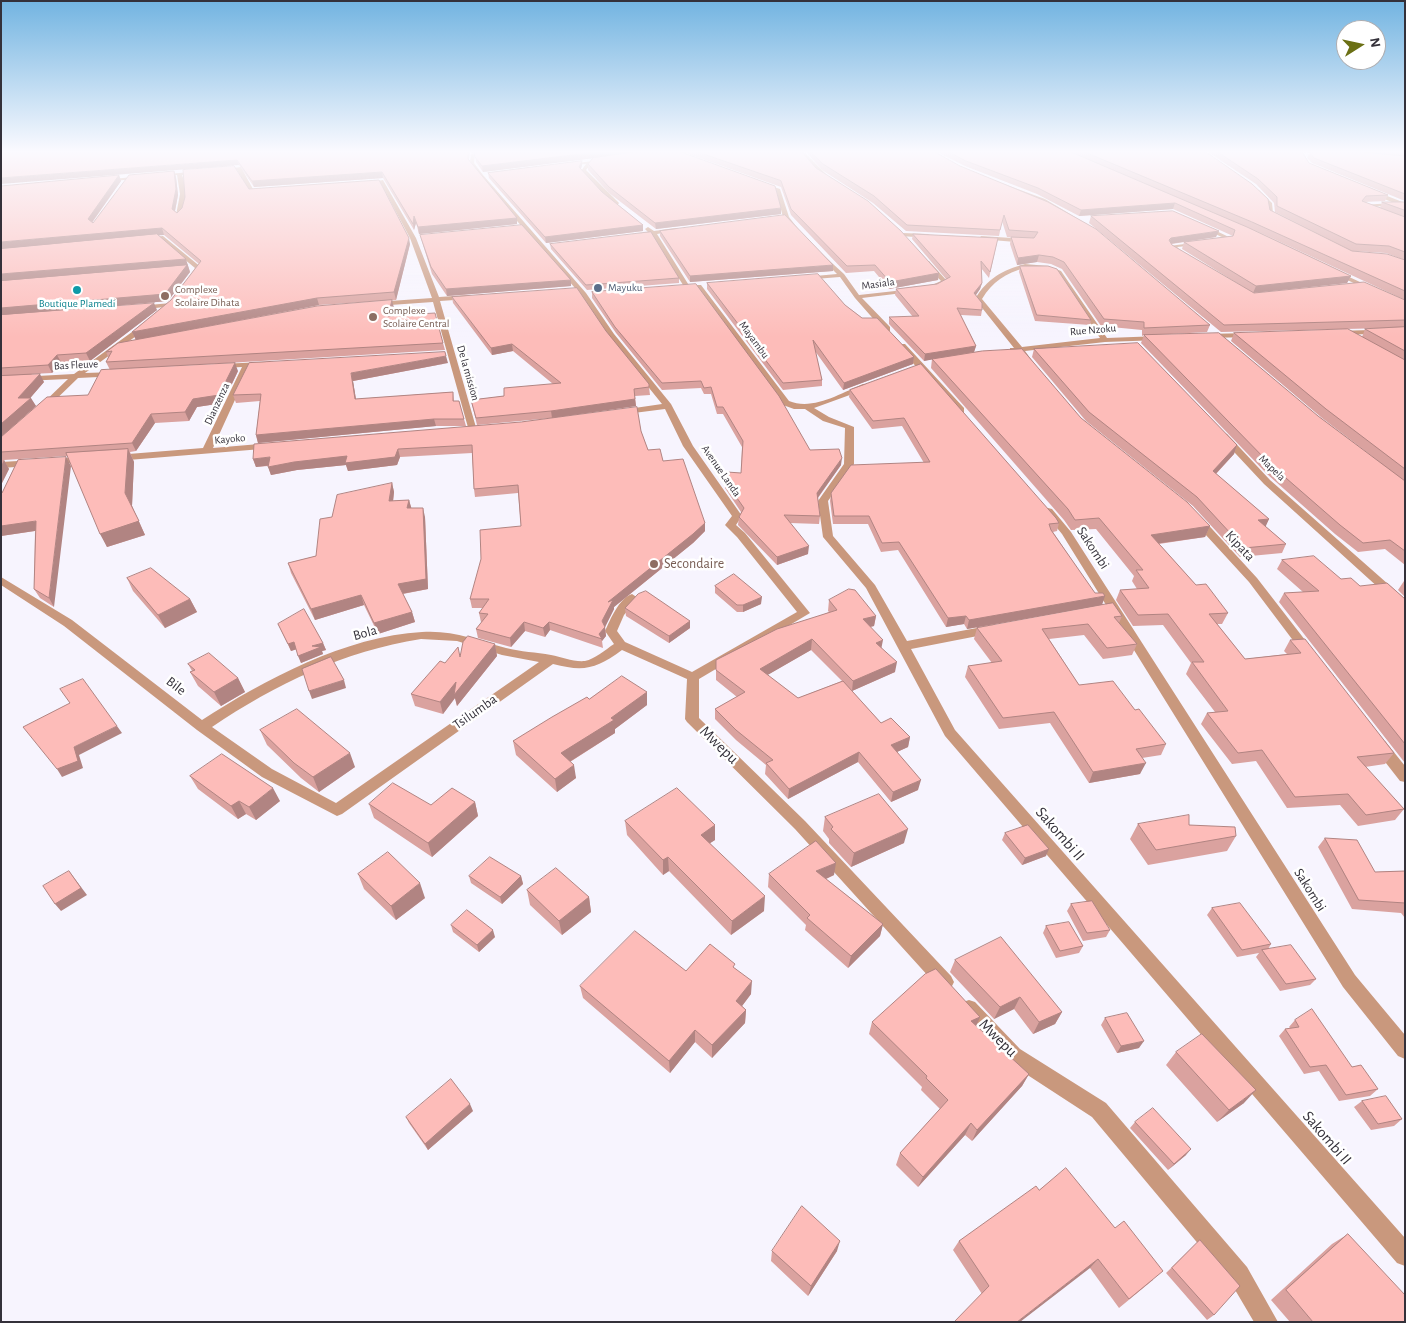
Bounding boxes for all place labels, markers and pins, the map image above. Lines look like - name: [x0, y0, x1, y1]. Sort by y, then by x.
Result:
- place label: Mayuku: [608, 281, 642, 295]
- marker: Mayuku: [592, 282, 604, 294]
- place label: Complexe Scolaire Dihata: [175, 283, 240, 309]
- marker: Boutique Plamedi: [71, 284, 83, 296]
- marker: Complexe Scolaire Dihata: [159, 290, 171, 302]
- place label: Boutique Plamedi: [39, 297, 115, 311]
- place label: Complexe Scolaire Central: [383, 304, 449, 330]
- marker: Complexe Scolaire Central: [367, 311, 379, 323]
- place label: Secondaire: [664, 556, 724, 572]
- marker: Secondaire: [648, 558, 660, 570]

